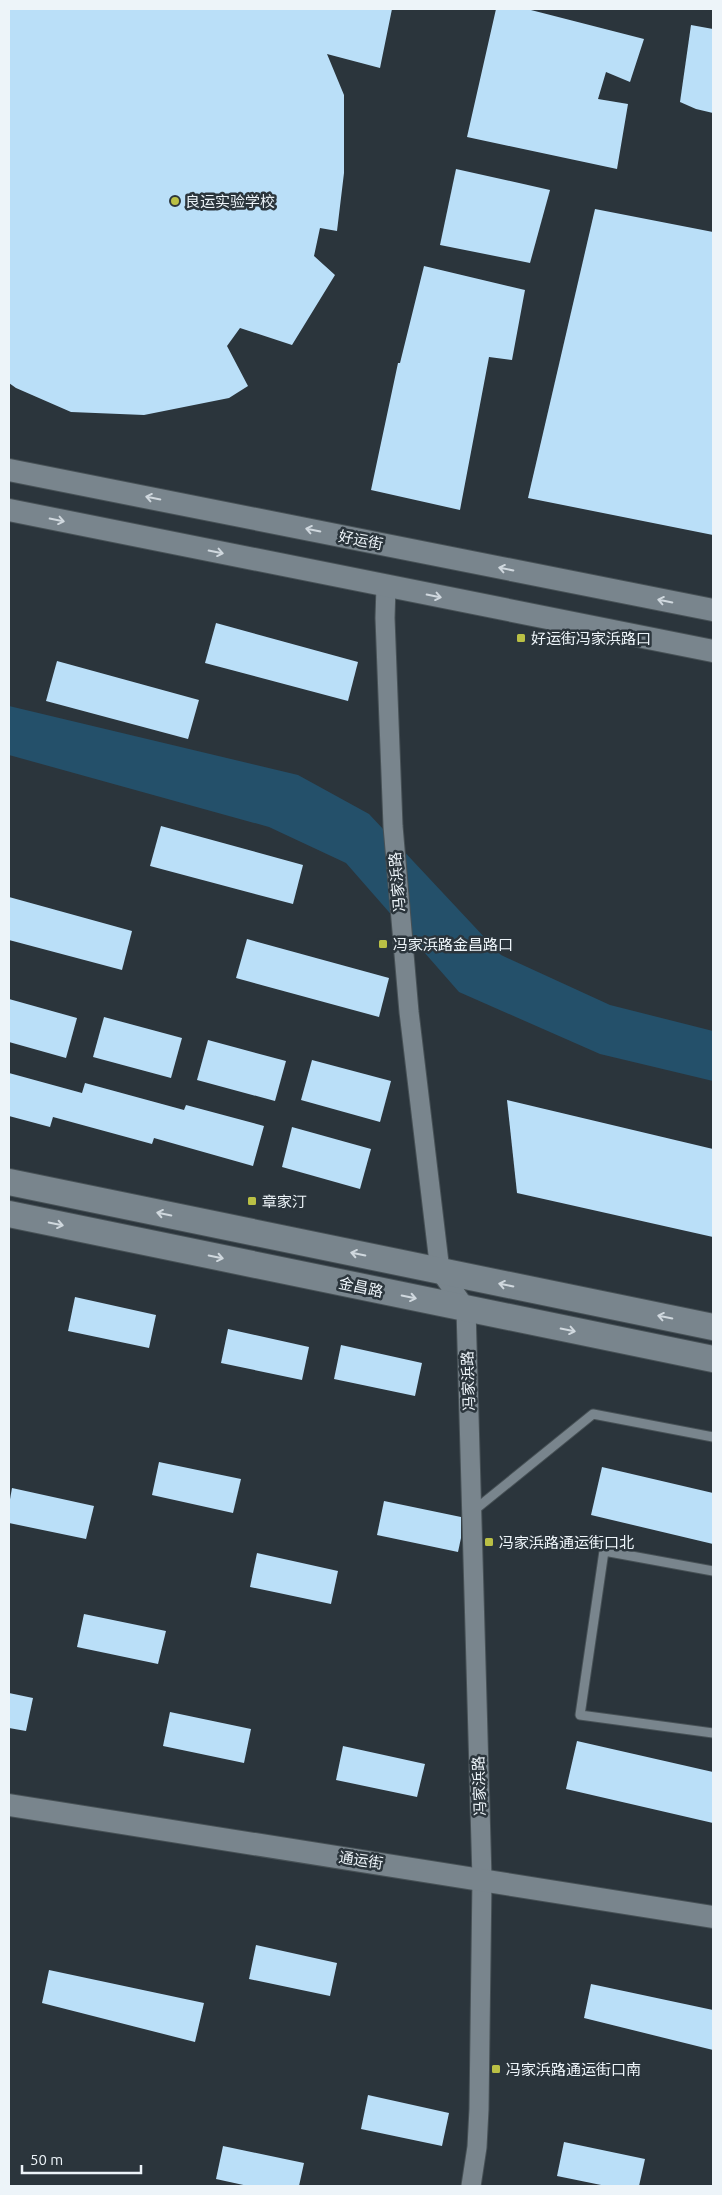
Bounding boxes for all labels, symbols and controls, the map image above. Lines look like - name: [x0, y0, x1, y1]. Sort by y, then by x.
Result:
- place label: 良运实验学校: [185, 193, 275, 210]
- marker: 良运实验学校: [169, 195, 181, 207]
- one-way arrow: [146, 493, 162, 502]
- one-way arrow: [48, 515, 64, 525]
- one-way arrow: [305, 525, 321, 534]
- street label: 好运街: [337, 527, 385, 553]
- one-way arrow: [207, 547, 223, 557]
- one-way arrow: [499, 564, 515, 573]
- one-way arrow: [425, 591, 441, 601]
- one-way arrow: [658, 596, 674, 605]
- place label: 好运街冯家浜路口: [531, 630, 651, 647]
- marker: 好运街冯家浜路口: [515, 632, 527, 644]
- street label: 冯家浜路: [386, 851, 408, 913]
- place label: 冯家浜路金昌路口: [393, 936, 513, 953]
- marker: 冯家浜路金昌路口: [377, 938, 389, 950]
- place label: 章家汀: [262, 1193, 307, 1210]
- marker: 章家汀: [246, 1195, 258, 1207]
- one-way arrow: [157, 1209, 173, 1218]
- one-way arrow: [48, 1220, 64, 1229]
- one-way arrow: [350, 1249, 366, 1258]
- one-way arrow: [207, 1253, 223, 1262]
- street label: 金昌路: [337, 1274, 385, 1300]
- one-way arrow: [499, 1280, 515, 1289]
- one-way arrow: [400, 1293, 416, 1303]
- one-way arrow: [658, 1312, 674, 1321]
- one-way arrow: [560, 1326, 576, 1335]
- street label: 冯家浜路: [458, 1351, 478, 1411]
- place label: 冯家浜路通运街口北: [499, 1534, 634, 1551]
- marker: 冯家浜路通运街口北: [483, 1536, 495, 1548]
- street label: 冯家浜路: [469, 1756, 489, 1816]
- street label: 通运街: [337, 1848, 385, 1872]
- place label: 冯家浜路通运街口南: [506, 2061, 641, 2078]
- marker: 冯家浜路通运街口南: [490, 2063, 502, 2075]
- scale bar: [22, 2142, 141, 2174]
- text: 50 m: [30, 2151, 63, 2168]

